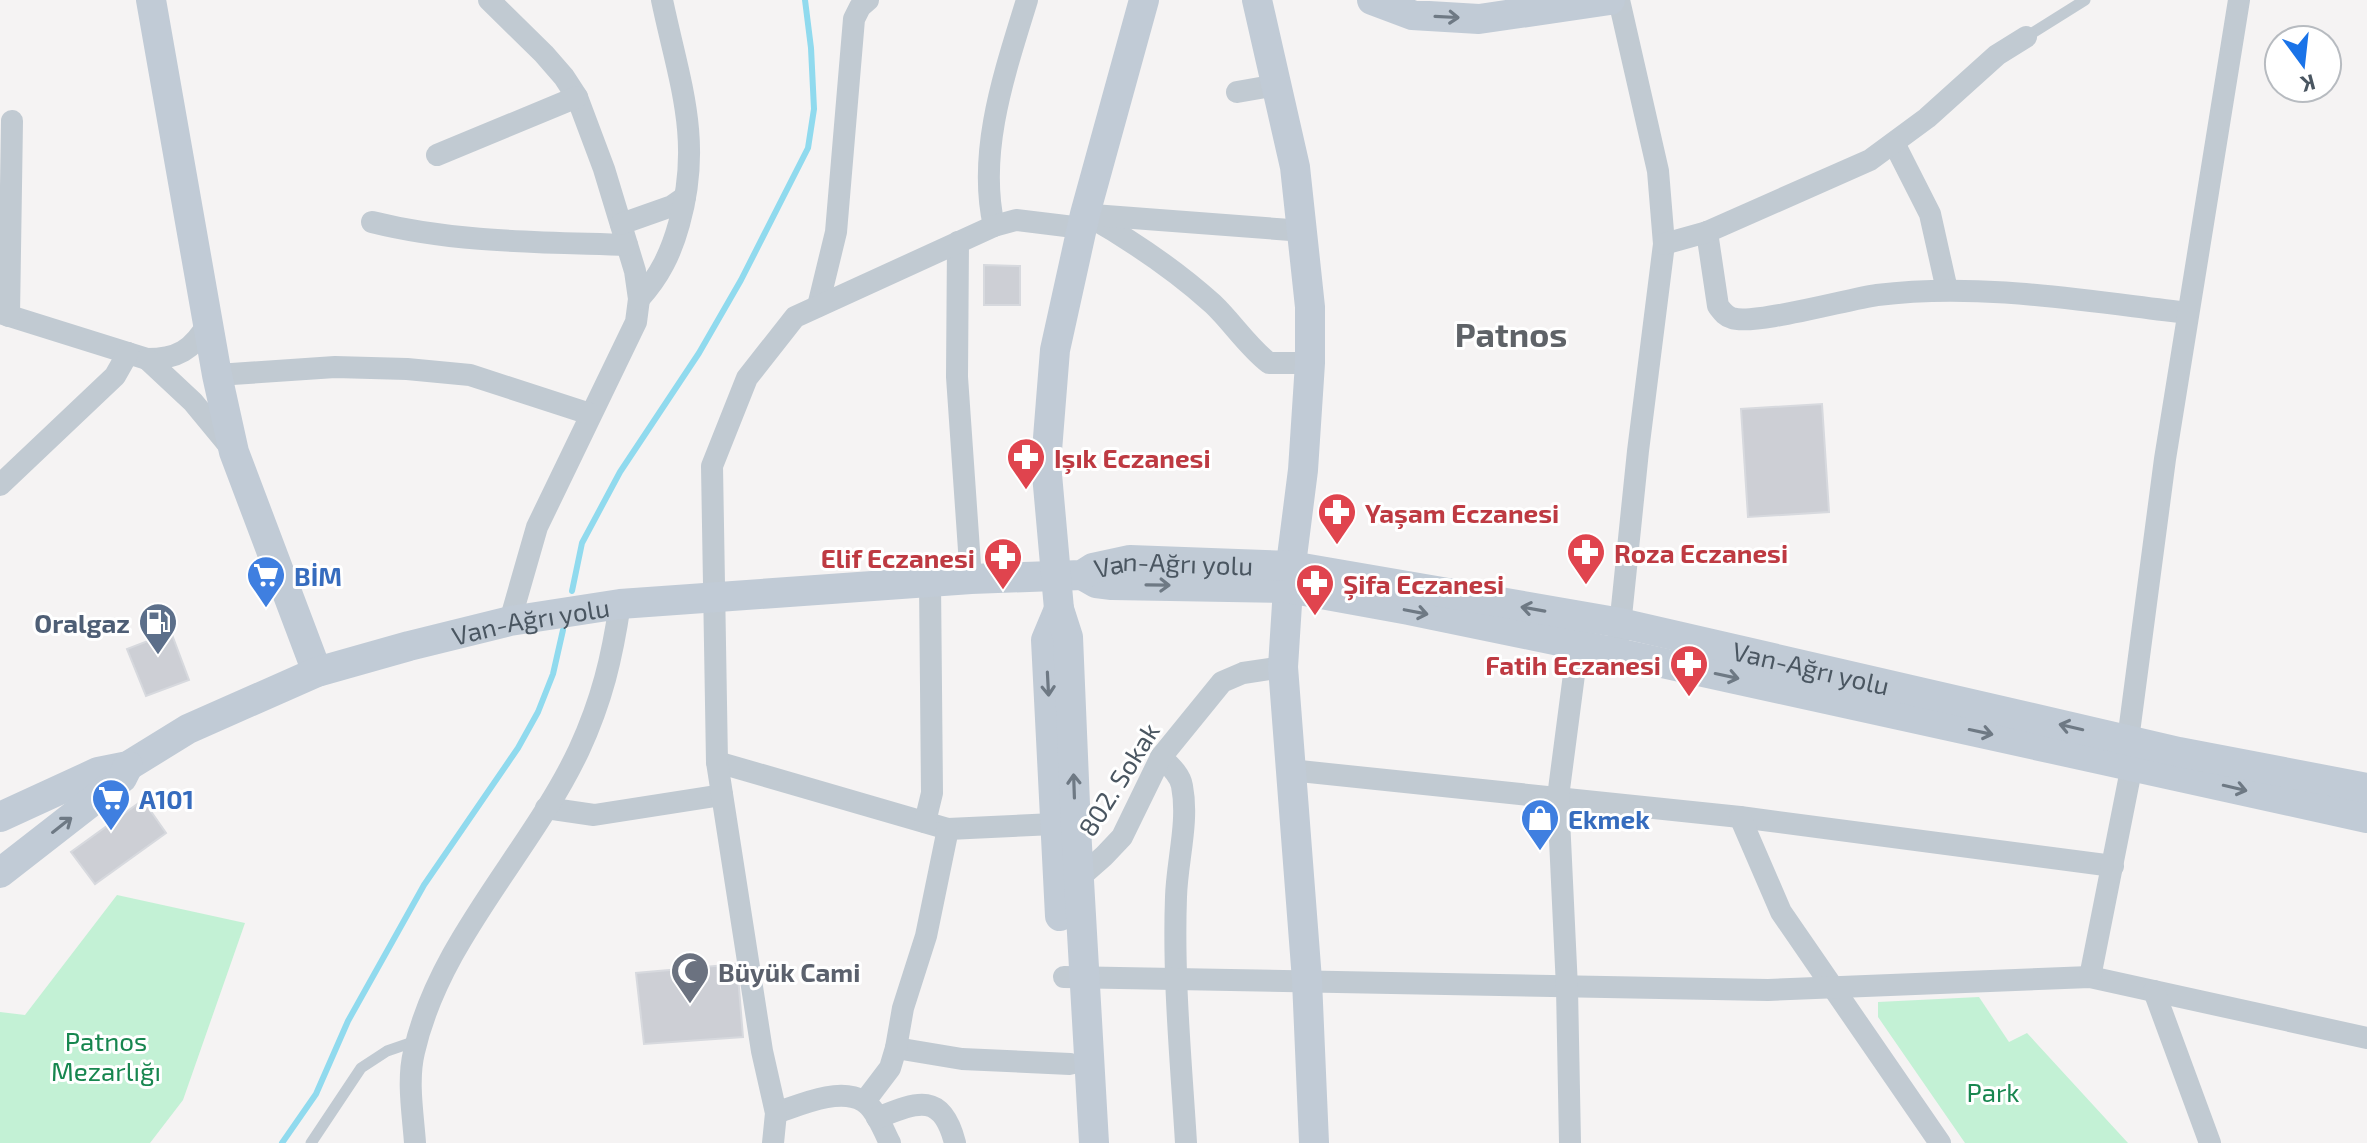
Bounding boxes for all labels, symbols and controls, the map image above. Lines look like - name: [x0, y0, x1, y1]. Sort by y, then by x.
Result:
- one-way arrow: [1433, 10, 1460, 25]
- north arrow: [2263, 24, 2343, 104]
- text: K: [2298, 70, 2319, 99]
- district label: Patnos: [1455, 313, 1567, 354]
- pharmacy icon: Işık Eczanesi: [1005, 436, 1047, 491]
- place label: Işık Eczanesi: [1054, 442, 1211, 475]
- pharmacy icon: Yaşam Eczanesi: [1316, 491, 1358, 546]
- place label: Yaşam Eczanesi: [1365, 497, 1559, 530]
- pharmacy icon: Roza Eczanesi: [1565, 531, 1607, 586]
- pharmacy icon: Elif Eczanesi: [982, 536, 1024, 591]
- place label: Roza Eczanesi: [1614, 537, 1788, 568]
- place label: Elif Eczanesi: [821, 542, 975, 573]
- street label: Van-Ağrı yolu: [1091, 544, 1254, 583]
- supermarket icon: BİM: [245, 554, 287, 609]
- place label: BİM: [294, 560, 342, 591]
- pharmacy icon: Şifa Eczanesi: [1294, 562, 1336, 617]
- place label: Şifa Eczanesi: [1343, 568, 1504, 601]
- one-way arrow: [1144, 578, 1171, 593]
- street label: Van-Ağrı yolu: [448, 590, 612, 650]
- one-way arrow: [1521, 600, 1547, 615]
- fuel station icon: Oralgaz: [137, 601, 179, 656]
- one-way arrow: [1402, 605, 1428, 620]
- place label: Oralgaz: [34, 607, 130, 638]
- street label: Van-Ağrı yolu: [1730, 634, 1893, 700]
- pharmacy icon: Fatih Eczanesi: [1668, 643, 1710, 698]
- place label: Fatih Eczanesi: [1485, 649, 1661, 680]
- one-way arrow: [1040, 670, 1055, 697]
- one-way arrow: [1714, 670, 1739, 685]
- street label: 802. Sokak: [1071, 717, 1165, 841]
- one-way arrow: [2059, 719, 2085, 734]
- one-way arrow: [1968, 725, 1993, 740]
- one-way arrow: [1066, 773, 1081, 800]
- supermarket icon: A101: [90, 777, 132, 832]
- one-way arrow: [2222, 781, 2247, 796]
- place label: A101: [139, 783, 194, 814]
- shop icon: Ekmek: [1519, 797, 1561, 852]
- place label: Ekmek: [1568, 803, 1650, 834]
- one-way arrow: [51, 817, 72, 834]
- mosque icon: Büyük Cami: [669, 950, 711, 1005]
- place label: Büyük Cami: [718, 956, 860, 988]
- park label: Patnos Mezarlığı: [51, 1025, 161, 1086]
- park label: Park: [1966, 1076, 2020, 1107]

